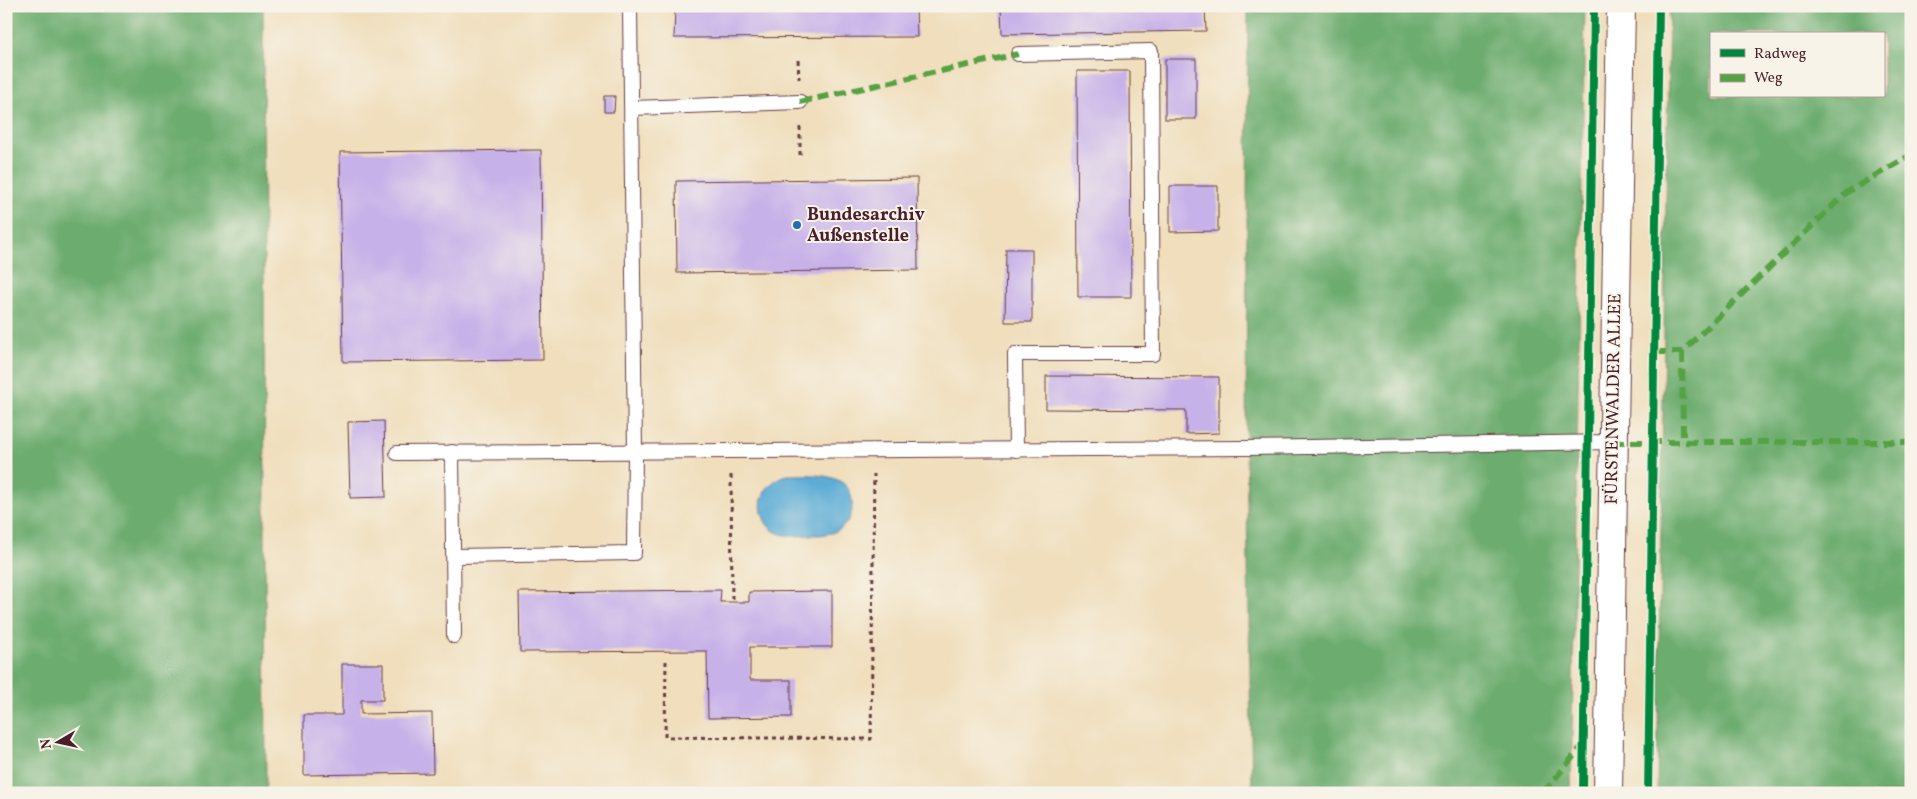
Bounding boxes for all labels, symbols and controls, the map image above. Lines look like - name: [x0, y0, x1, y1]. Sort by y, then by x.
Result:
- legend: [1710, 32, 1884, 98]
- text: Radweg: [1754, 44, 1807, 65]
- text: Weg: [1754, 68, 1783, 89]
- place label: Bundesarchiv Außenstelle: [807, 203, 925, 249]
- marker: Bundesarchiv Außenstelle: [791, 219, 803, 231]
- street label: FÜRSTENWALDER ALLEE: [1600, 293, 1628, 505]
- north arrow: [32, 716, 82, 766]
- text: N: [36, 737, 57, 750]

